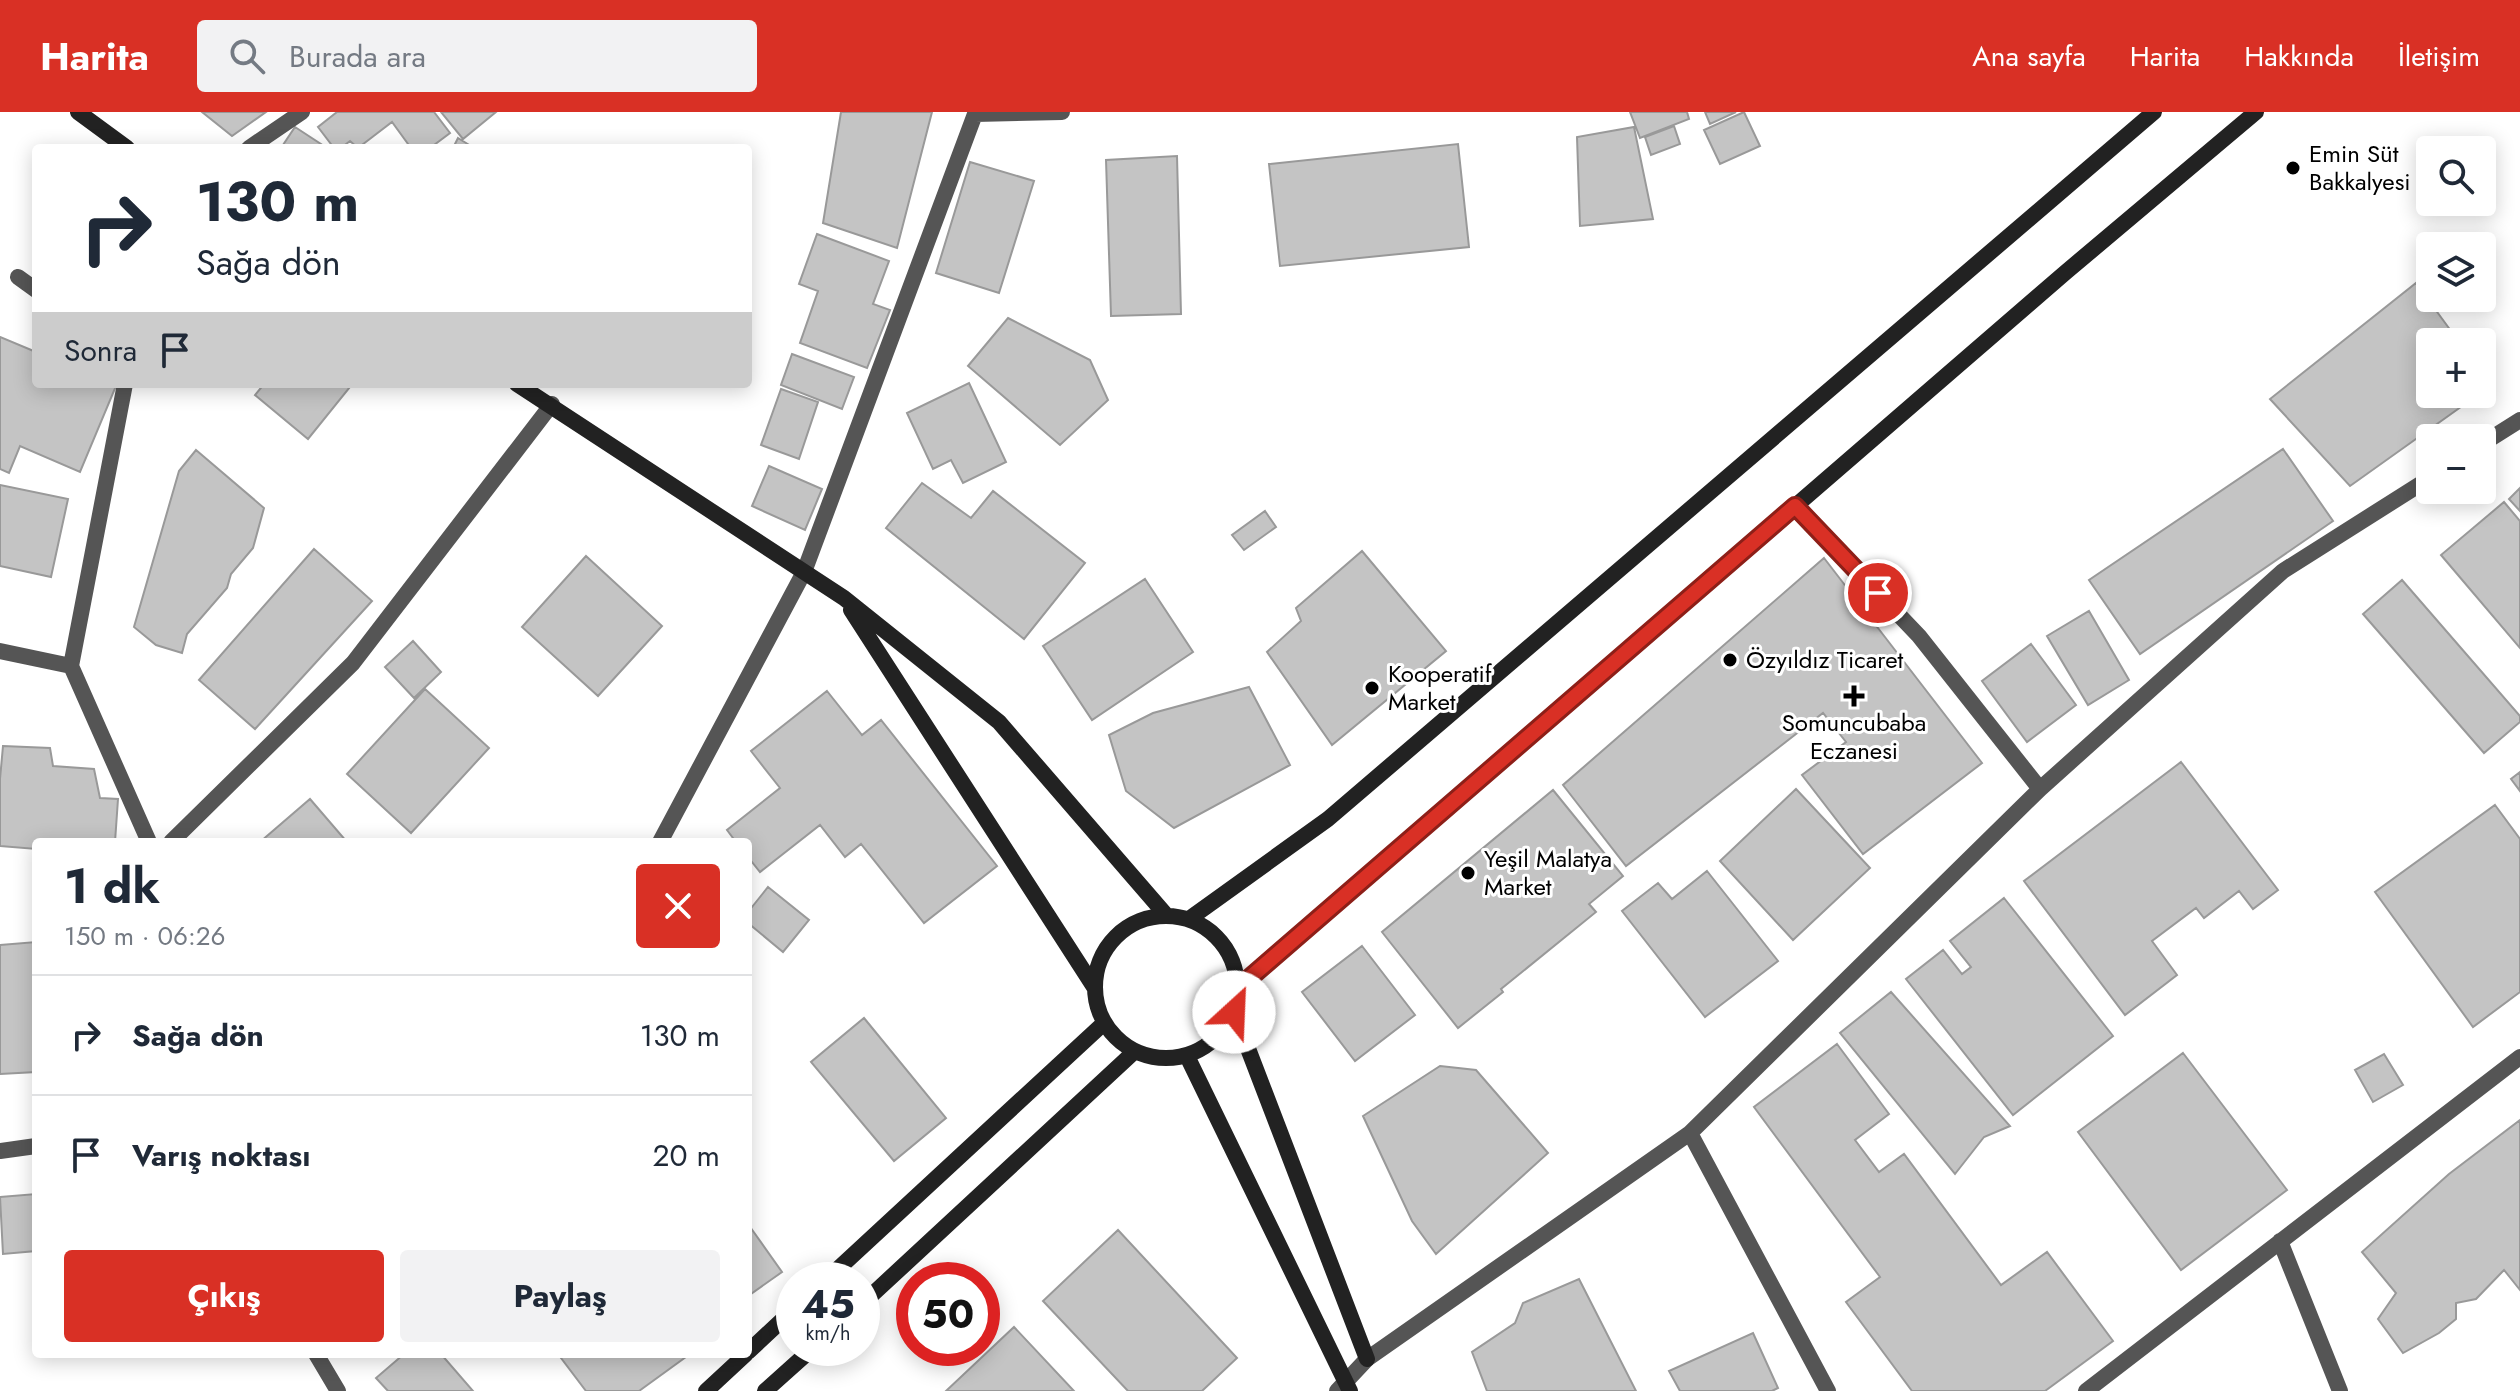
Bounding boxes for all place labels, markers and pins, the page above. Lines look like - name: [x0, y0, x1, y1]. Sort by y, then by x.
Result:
- place label: Emin Süt Bakkalyesi: [2309, 136, 2411, 199]
- marker: Emin Süt Bakkalyesi: [2284, 159, 2302, 177]
- pin: [1844, 559, 1912, 627]
- place label: Özyıldız Ticaret: [1746, 642, 1903, 677]
- marker: Özyıldız Ticaret: [1721, 651, 1739, 669]
- place label: Kooperatif Market: [1388, 656, 1493, 719]
- marker: Kooperatif Market: [1363, 679, 1381, 697]
- marker: Somuncubaba Eczanesi: [1845, 687, 1863, 705]
- place label: Somuncubaba Eczanesi: [1782, 705, 1926, 768]
- place label: Yeşil Malatya Market: [1484, 841, 1612, 904]
- marker: Yeşil Malatya Market: [1459, 864, 1477, 882]

